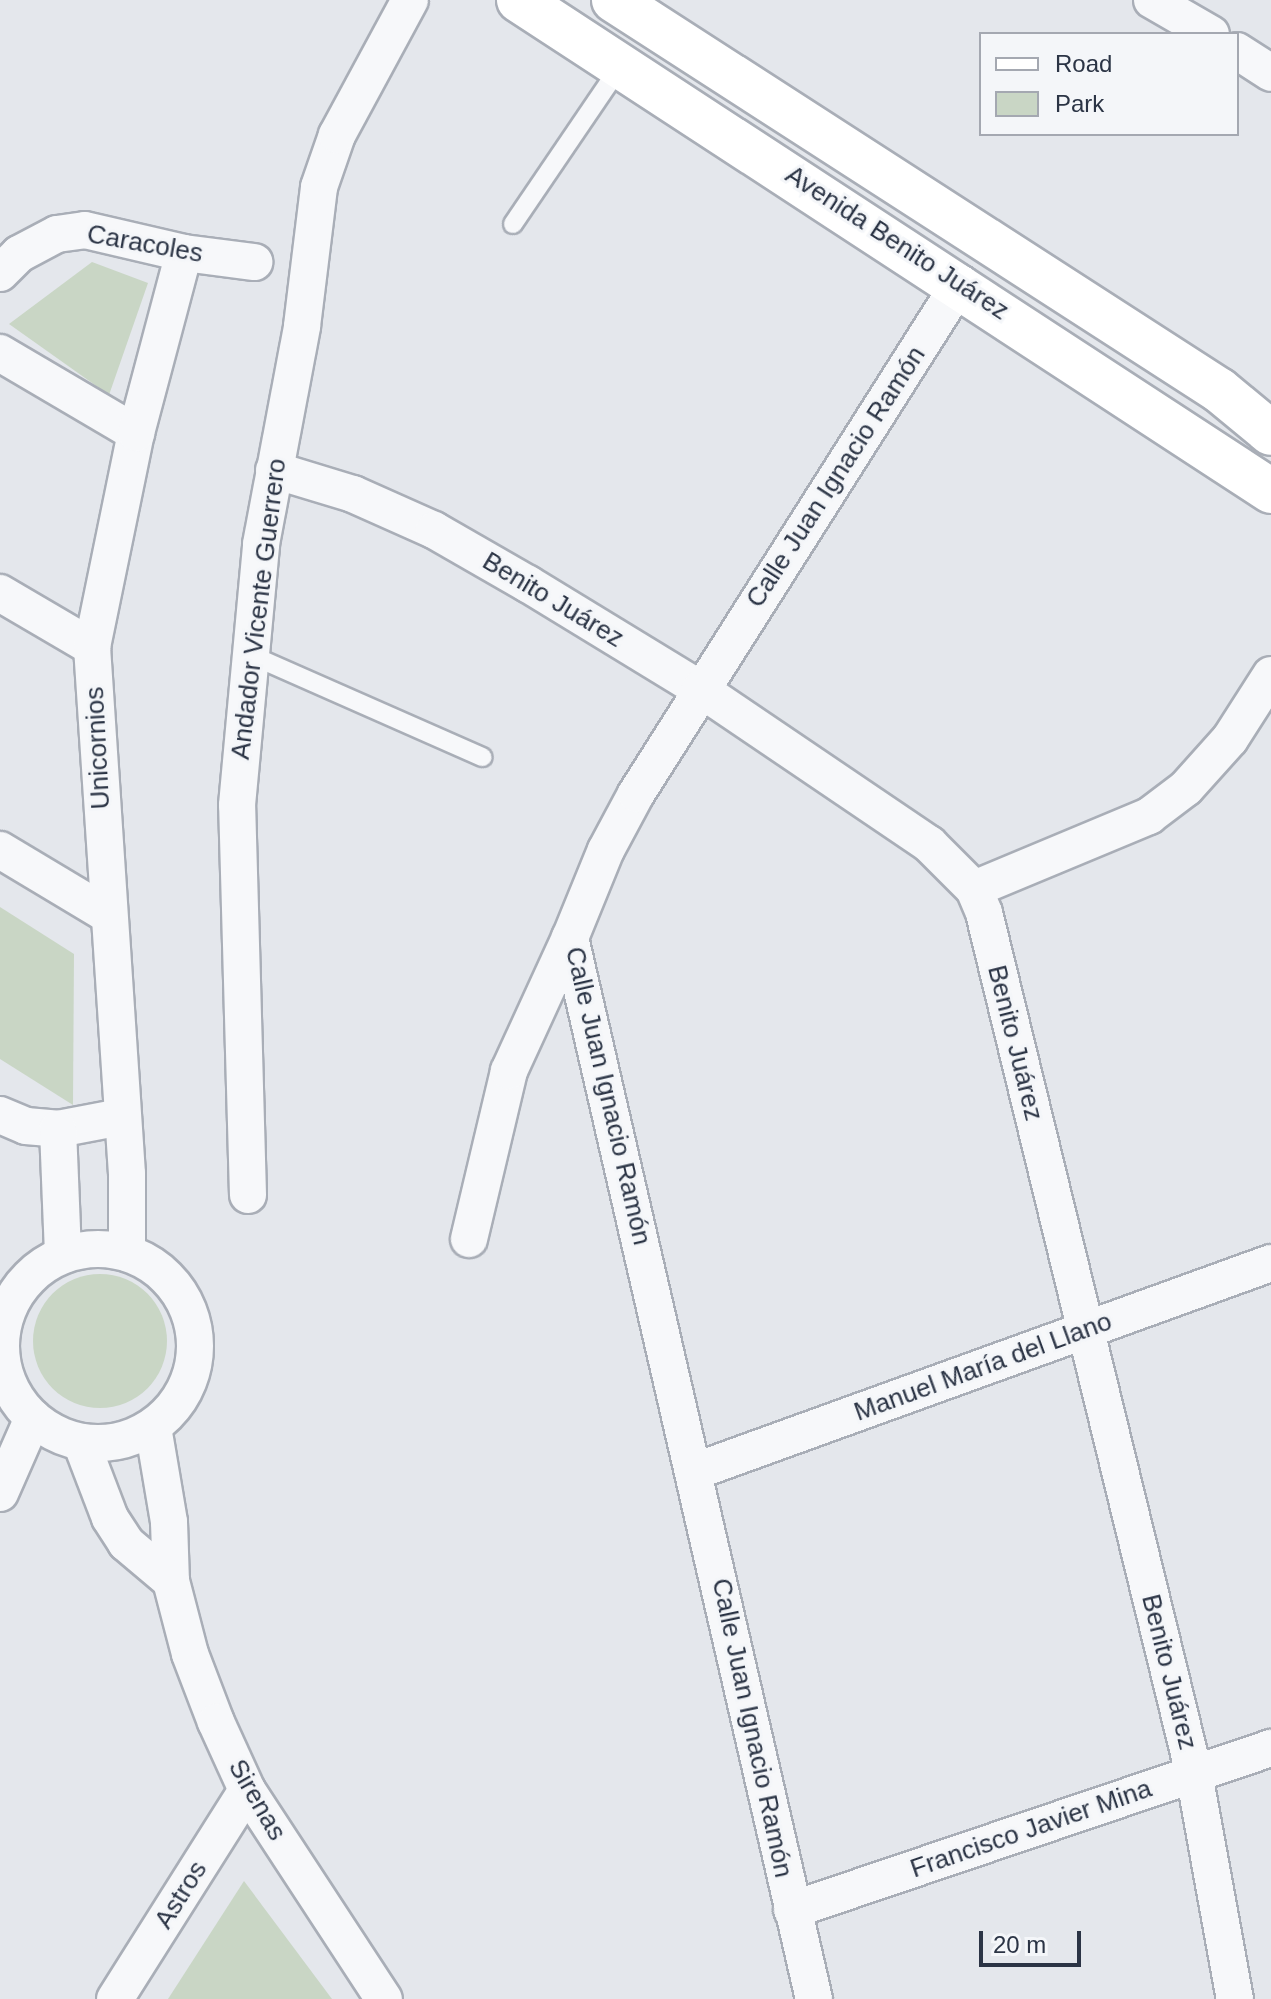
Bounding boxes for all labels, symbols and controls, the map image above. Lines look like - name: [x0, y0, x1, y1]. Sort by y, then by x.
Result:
- legend: [979, 32, 1239, 136]
- text: Road: [1055, 50, 1112, 77]
- text: Park: [1055, 90, 1104, 117]
- street label: Avenida Benito Juárez: [780, 159, 1014, 327]
- street label: Caracoles: [85, 218, 205, 270]
- street label: Calle Juan Ignacio Ramón: [740, 341, 932, 613]
- street label: Andador Vicente Guerrero: [225, 457, 293, 761]
- street label: Benito Juárez: [477, 546, 629, 654]
- street label: Unicornios: [79, 686, 117, 810]
- street label: Calle Juan Ignacio Ramón: [558, 944, 658, 1248]
- street label: Benito Juárez: [981, 962, 1049, 1124]
- street label: Manuel María del Llano: [850, 1306, 1116, 1428]
- street label: Calle Juan Ignacio Ramón: [705, 1576, 799, 1880]
- street label: Benito Juárez: [1135, 1591, 1203, 1753]
- street label: Sirenas: [221, 1754, 293, 1846]
- street label: Francisco Javier Mina: [906, 1773, 1156, 1885]
- street label: Astros: [148, 1855, 214, 1935]
- scale bar: [983, 1915, 1085, 1965]
- text: 20 m: [993, 1931, 1046, 1958]

